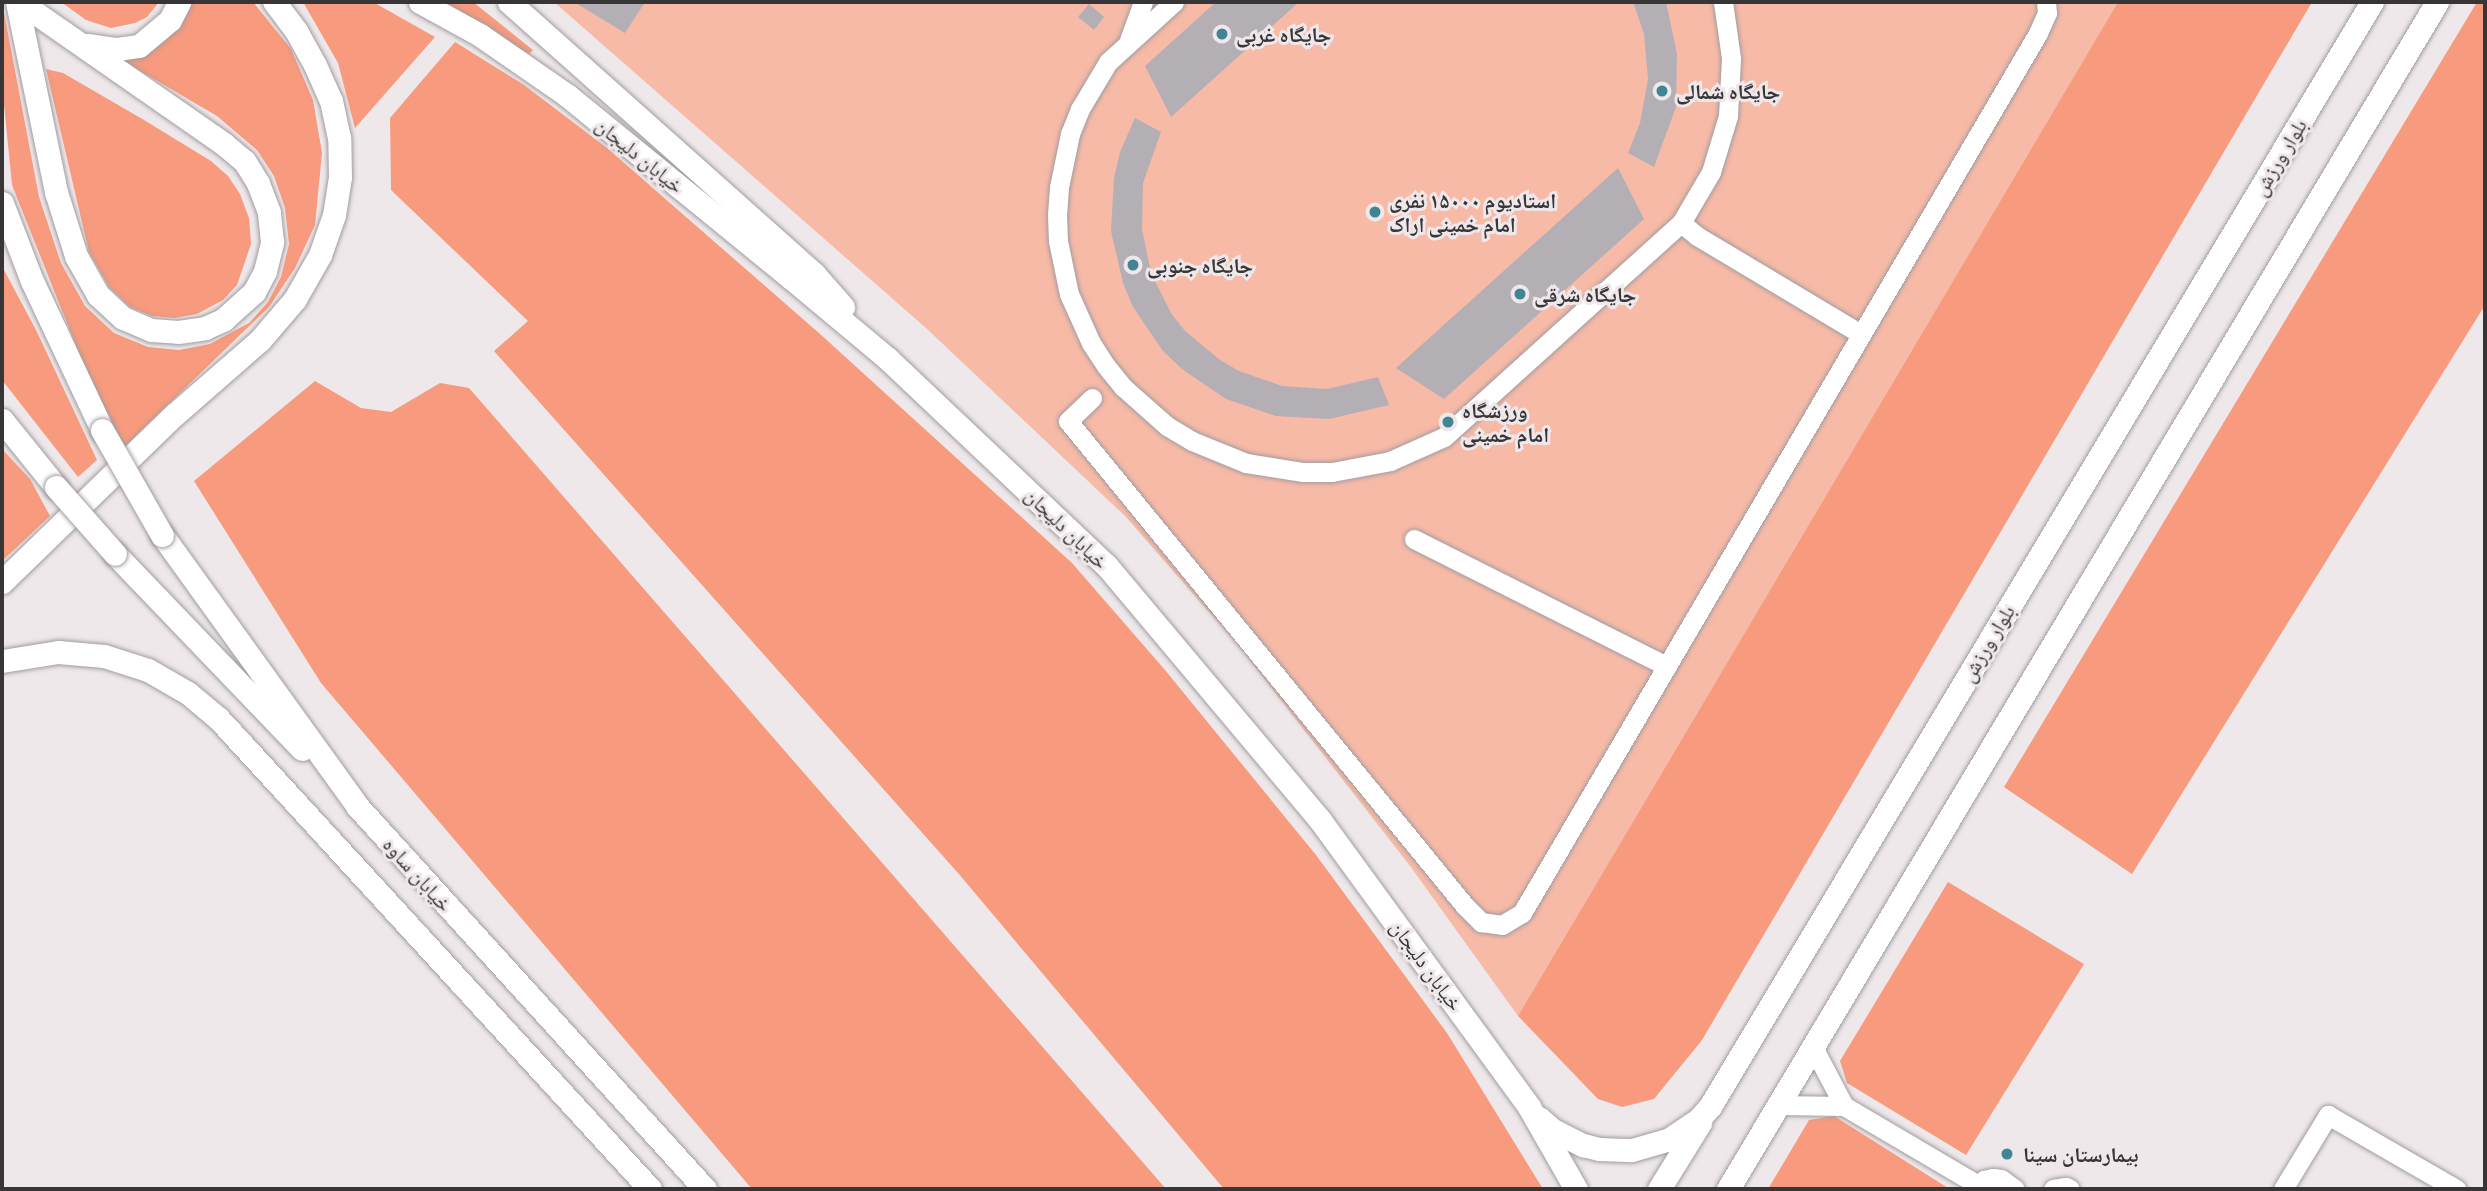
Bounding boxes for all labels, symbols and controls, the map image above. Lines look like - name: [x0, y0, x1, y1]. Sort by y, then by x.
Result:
- place label: جایگاه غربی: [1236, 21, 1331, 47]
- marker: جایگاه غربی: [1214, 26, 1230, 42]
- place label: جایگاه شمالی: [1676, 78, 1780, 104]
- marker: جایگاه شمالی: [1654, 83, 1670, 99]
- street label: خیابان دلیجان: [591, 112, 689, 198]
- street label: بلوار ورزش: [2246, 114, 2312, 200]
- place label: استادیوم ۱۵۰۰۰ نفری امام خمینی اراک: [1389, 187, 1556, 237]
- marker: استادیوم ۱۵۰۰۰ نفری امام خمینی اراک: [1367, 204, 1383, 220]
- place label: جایگاه جنوبی: [1147, 252, 1253, 278]
- marker: جایگاه جنوبی: [1125, 257, 1141, 273]
- place label: جایگاه شرقی: [1534, 281, 1636, 307]
- marker: جایگاه شرقی: [1512, 286, 1528, 302]
- place label: ورزشگاه امام خمینی: [1462, 397, 1549, 447]
- marker: ورزشگاه امام خمینی: [1440, 414, 1456, 430]
- street label: خیابان دلیجان: [1020, 482, 1114, 574]
- street label: بلوار ورزش: [1954, 600, 2020, 686]
- street label: خیابان ساوه: [378, 832, 458, 916]
- street label: خیابان دلیجان: [1386, 915, 1468, 1015]
- place label: بیمارستان سینا: [2023, 1141, 2139, 1167]
- marker: بیمارستان سینا: [1997, 1144, 2017, 1164]

